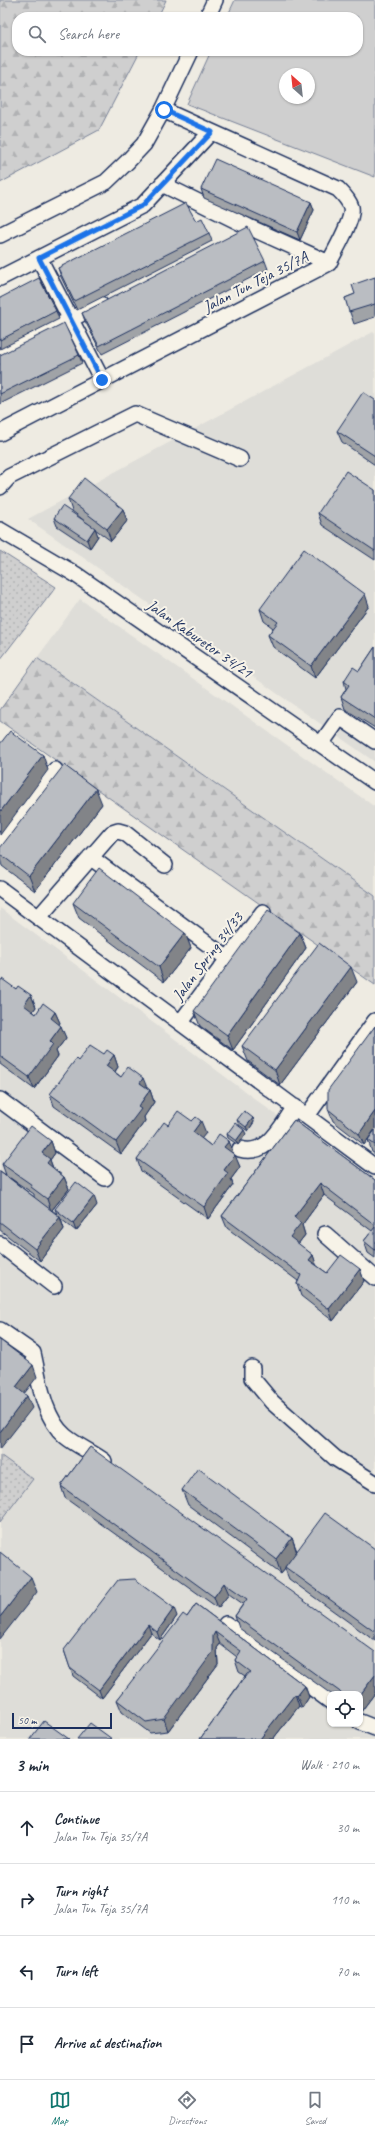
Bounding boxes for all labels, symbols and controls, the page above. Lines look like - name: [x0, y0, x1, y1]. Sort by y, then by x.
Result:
- search box: [12, 12, 363, 56]
- icon: search: [26, 23, 48, 45]
- text: Search here: [58, 25, 119, 44]
- north arrow: [279, 68, 315, 104]
- route start: [155, 101, 173, 119]
- street label: Jalan Tun Teja 35/7A: [199, 246, 312, 317]
- route end: [93, 371, 111, 389]
- street label: Jalan Kaburetor 34/21: [142, 594, 257, 683]
- street label: Jalan Spring 34/33: [168, 907, 249, 1005]
- map controls: [327, 1691, 363, 1727]
- button: locate: [327, 1691, 363, 1727]
- scale bar: [12, 1711, 112, 1730]
- text: 50 m: [18, 1713, 37, 1727]
- text: 3 min: [16, 1755, 49, 1776]
- text: Walk · 210 m: [300, 1757, 359, 1773]
- text: Continue: [54, 1810, 99, 1829]
- icon: ahead: [16, 1817, 38, 1839]
- text: 30 m: [337, 1820, 359, 1836]
- text: Jalan Tun Teja 35/7A: [54, 1829, 147, 1845]
- text: Turn right: [54, 1882, 107, 1901]
- icon: right: [16, 1889, 38, 1911]
- text: 110 m: [331, 1892, 359, 1908]
- text: Jalan Tun Teja 35/7A: [54, 1901, 147, 1917]
- icon: left: [16, 1961, 38, 1983]
- text: Turn left: [54, 1962, 97, 1981]
- text: 70 m: [337, 1964, 359, 1980]
- icon: arrive: [16, 2033, 38, 2055]
- text: Arrive at destination: [54, 2034, 161, 2053]
- tab: Map: [49, 2089, 71, 2127]
- tab: Directions: [168, 2089, 207, 2127]
- tab: Saved: [304, 2089, 326, 2127]

